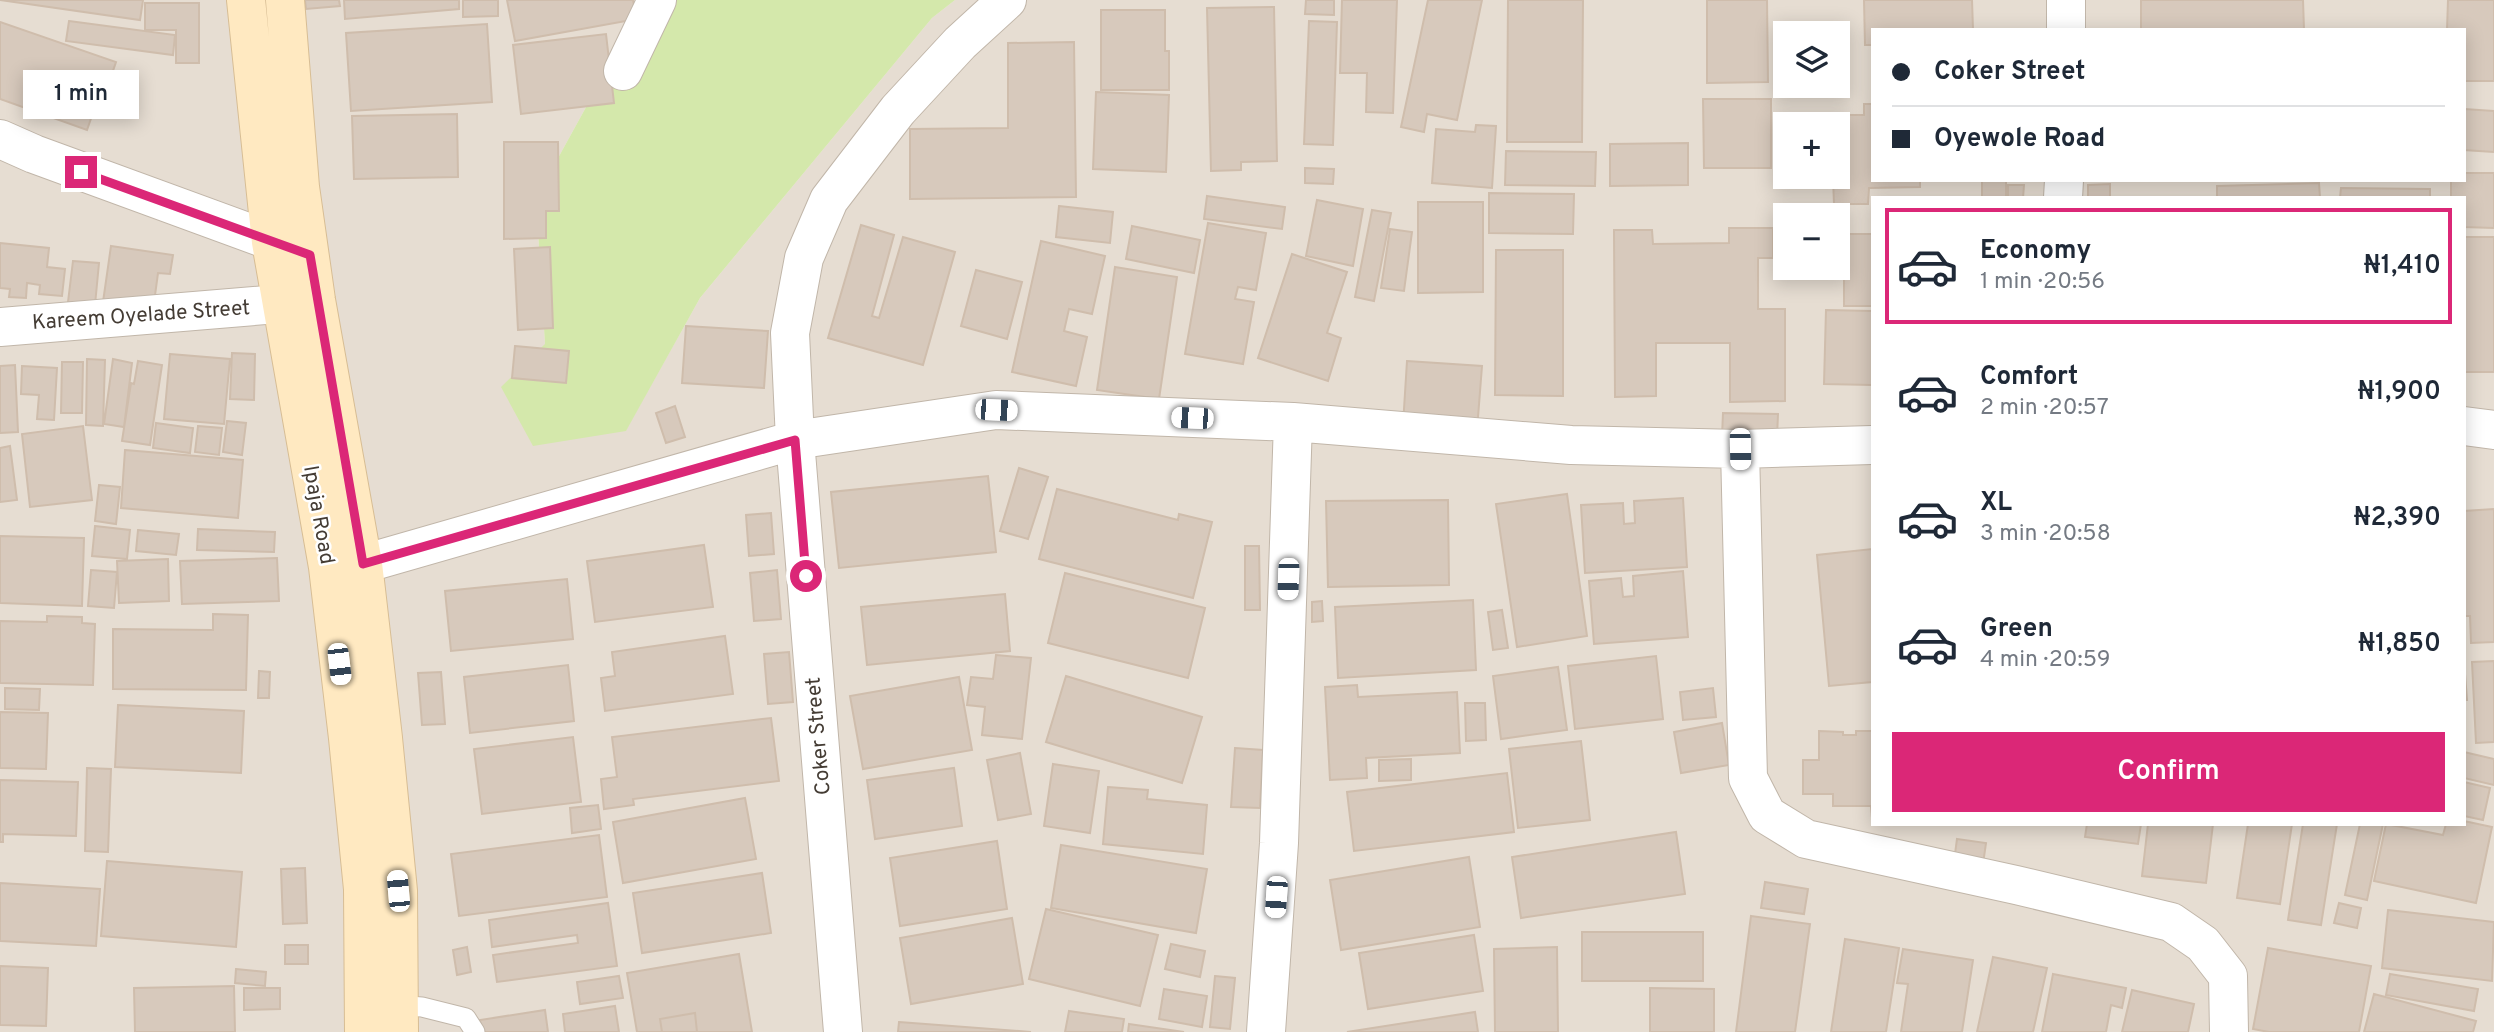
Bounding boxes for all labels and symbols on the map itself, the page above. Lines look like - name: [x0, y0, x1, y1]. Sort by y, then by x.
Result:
- callout: 1 min: [23, 71, 139, 120]
- route end: [65, 156, 97, 188]
- street label: Kareem Oyelade Street: [31, 295, 251, 337]
- car: [975, 399, 1018, 421]
- car: [1171, 407, 1214, 429]
- car: [1730, 428, 1751, 470]
- street label: Ipaja Road: [296, 464, 340, 566]
- car: [1277, 558, 1300, 600]
- route start: [790, 560, 822, 592]
- car: [327, 642, 352, 686]
- street label: Coker Street: [800, 676, 838, 796]
- car: [386, 869, 411, 913]
- car: [1265, 875, 1288, 919]

